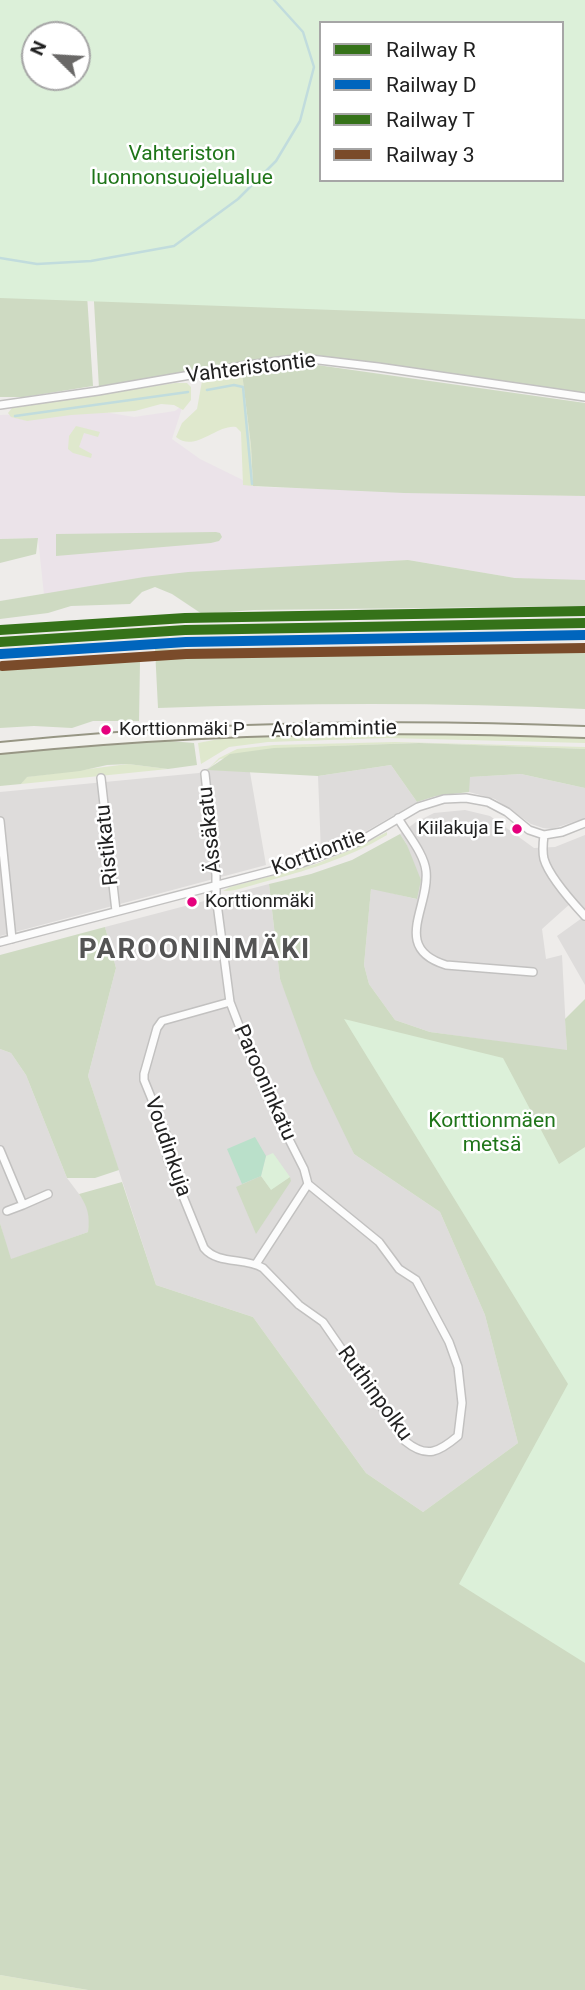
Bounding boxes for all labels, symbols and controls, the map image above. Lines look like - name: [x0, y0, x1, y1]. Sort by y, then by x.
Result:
- north arrow: [21, 21, 91, 91]
- legend: [319, 21, 564, 182]
- text: N: [25, 37, 51, 59]
- text: Railway R: [386, 38, 476, 62]
- text: Railway D: [386, 73, 477, 97]
- text: Railway T: [386, 108, 475, 132]
- park label: Vahteriston luonnonsuojelualue: [91, 142, 273, 192]
- text: Railway 3: [386, 143, 475, 167]
- street label: Vahteristontie: [185, 349, 317, 389]
- street label: Arolammintie: [271, 716, 397, 744]
- place label: Korttionmäki P: [119, 719, 245, 741]
- marker: Korttionmäki P: [99, 723, 113, 737]
- street label: Ässäkatu: [194, 785, 228, 875]
- street label: Ristikatu: [91, 803, 125, 887]
- place label: Kiilakuja E: [417, 818, 504, 840]
- marker: Kiilakuja E: [510, 822, 524, 836]
- street label: Korttiontie: [269, 824, 369, 882]
- place label: Korttionmäki: [205, 891, 314, 913]
- marker: Korttionmäki: [185, 895, 199, 909]
- district label: PAROONINMÄKI: [80, 934, 310, 968]
- street label: Parooninkatu: [227, 1021, 301, 1145]
- street label: Voudinkuja: [138, 1094, 196, 1200]
- park label: Korttionmäen metsä: [428, 1109, 556, 1159]
- street label: Ruthinpolku: [331, 1342, 417, 1446]

